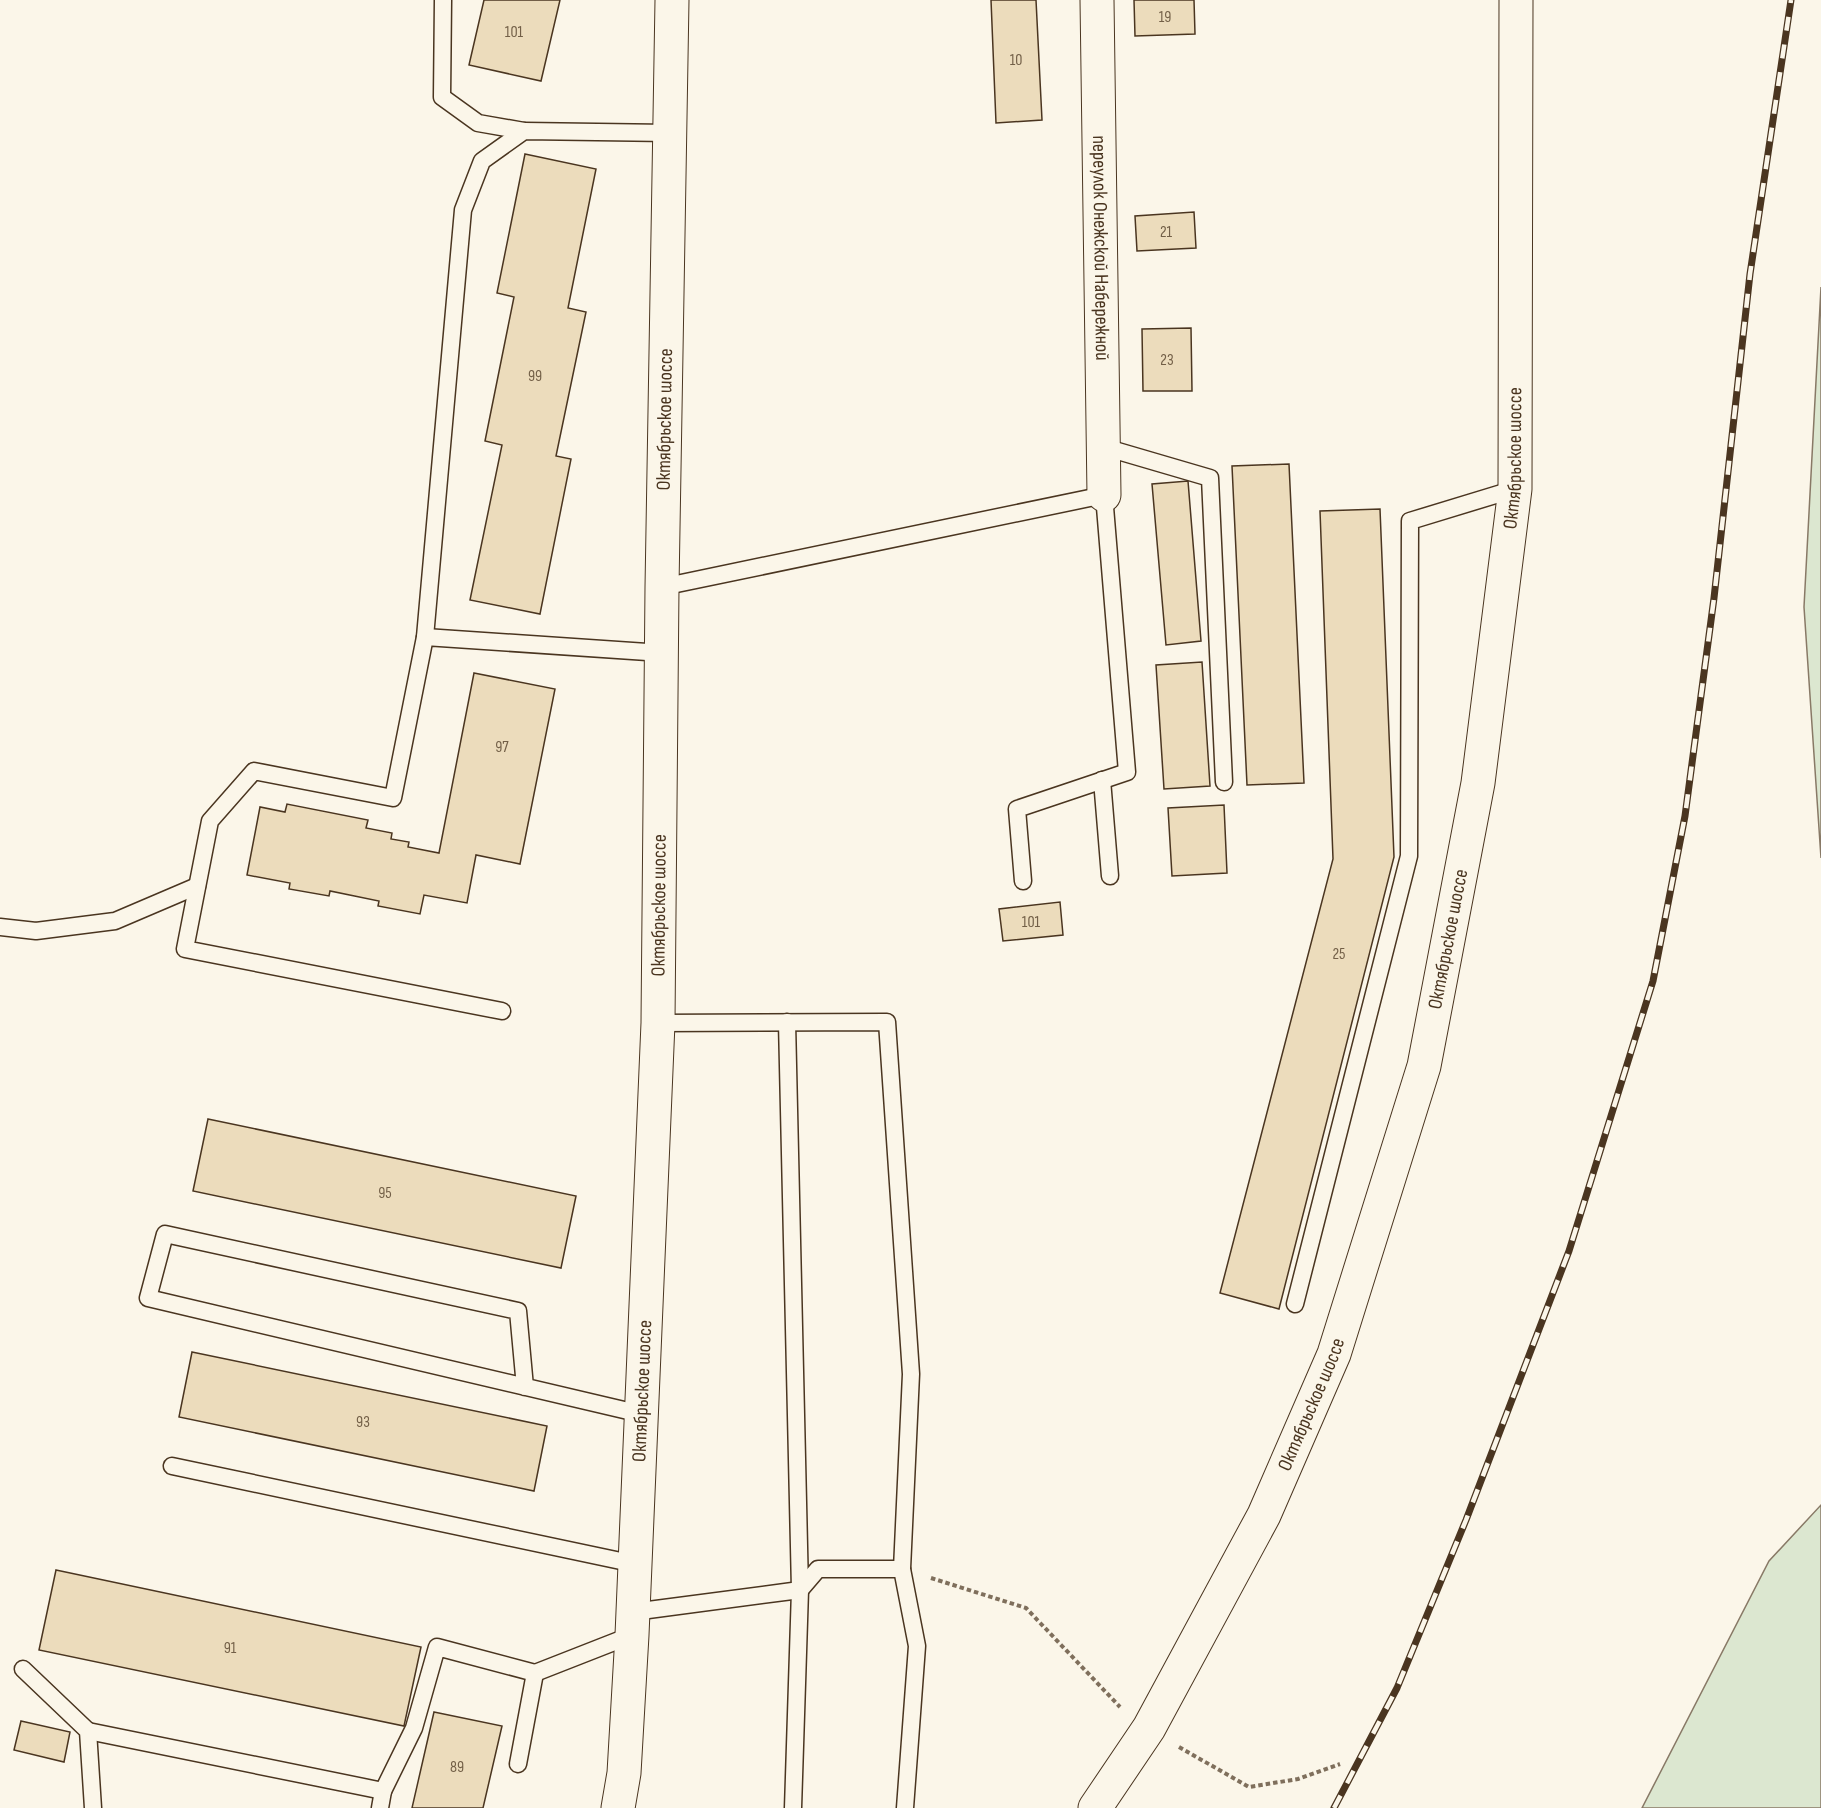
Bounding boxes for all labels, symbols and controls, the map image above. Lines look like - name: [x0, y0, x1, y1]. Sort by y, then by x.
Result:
- house number: 19: [1159, 8, 1171, 27]
- house number: 101: [505, 23, 524, 42]
- house number: 10: [1010, 51, 1022, 70]
- street label: переулок Онежской Набережной: [1087, 135, 1114, 361]
- house number: 21: [1160, 223, 1173, 242]
- street label: Октябрьское шоссе: [652, 348, 678, 491]
- house number: 23: [1160, 351, 1174, 370]
- house number: 99: [528, 367, 542, 386]
- street label: Октябрьское шоссе: [1498, 387, 1527, 531]
- house number: 97: [495, 738, 509, 757]
- street label: Октябрьское шоссе: [646, 834, 672, 976]
- street label: Октябрьское шоссе: [1423, 867, 1473, 1011]
- house number: 101: [1022, 913, 1041, 932]
- house number: 25: [1332, 945, 1346, 964]
- house number: 95: [378, 1184, 392, 1203]
- street label: Октябрьское шоссе: [627, 1319, 657, 1462]
- street label: Октябрьское шоссе: [1273, 1335, 1350, 1475]
- house number: 93: [356, 1413, 370, 1432]
- house number: 91: [224, 1639, 237, 1658]
- house number: 89: [450, 1758, 464, 1777]

